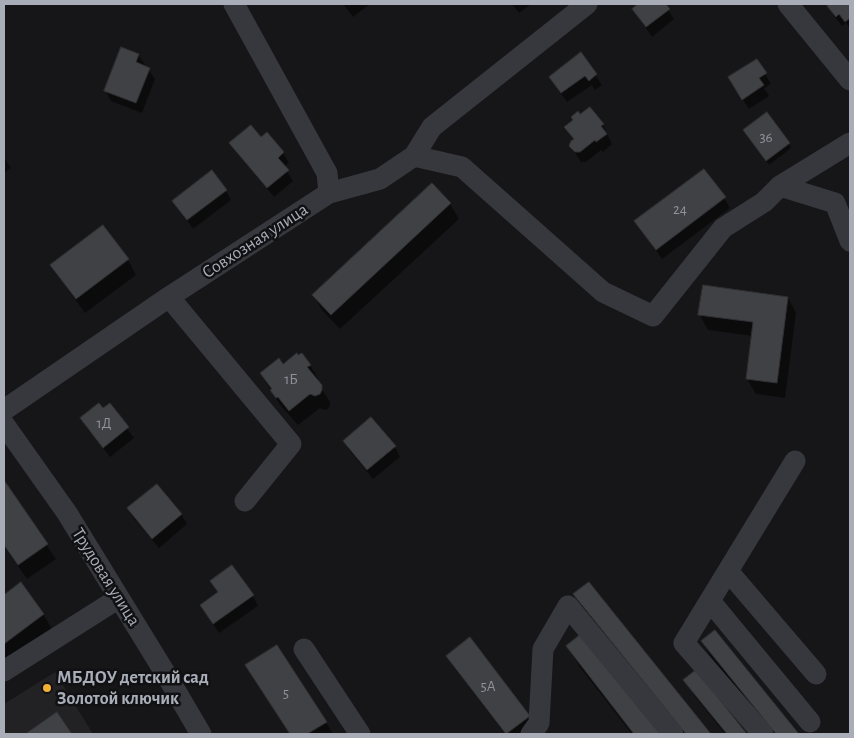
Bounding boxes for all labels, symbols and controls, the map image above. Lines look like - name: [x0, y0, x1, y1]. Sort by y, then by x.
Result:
- house number: 36: [759, 128, 773, 146]
- street label: Совхозная улица: [198, 199, 312, 283]
- house number: 24: [673, 200, 687, 218]
- house number: 1Б: [284, 370, 298, 388]
- house number: 1Д: [97, 414, 111, 432]
- street label: Трудовая улица: [67, 524, 145, 630]
- place label: МБДОУ детский сад Золотой ключик: [57, 667, 209, 710]
- house number: 5А: [480, 677, 496, 695]
- marker: МБДОУ детский сад Золотой ключик: [41, 682, 53, 694]
- house number: 5: [283, 684, 289, 702]

